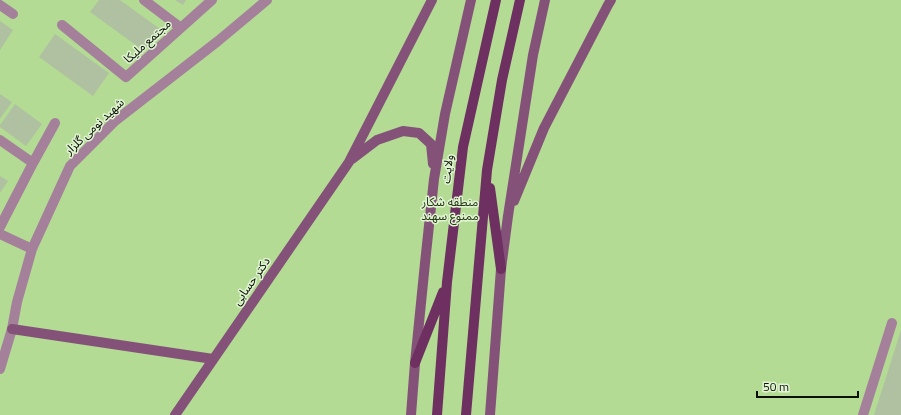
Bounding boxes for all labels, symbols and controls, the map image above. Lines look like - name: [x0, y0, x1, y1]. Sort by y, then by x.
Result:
- street label: مجتمع ملیکا: [119, 14, 175, 68]
- street label: شهید نومی گلزار: [59, 93, 128, 160]
- street label: ولایت: [436, 153, 458, 185]
- park label: منطقه شکار ممنوع سهند: [421, 192, 479, 225]
- street label: دکتر حسابی: [227, 253, 275, 309]
- scale bar: [757, 373, 858, 399]
- text: 50 m: [763, 377, 789, 396]

